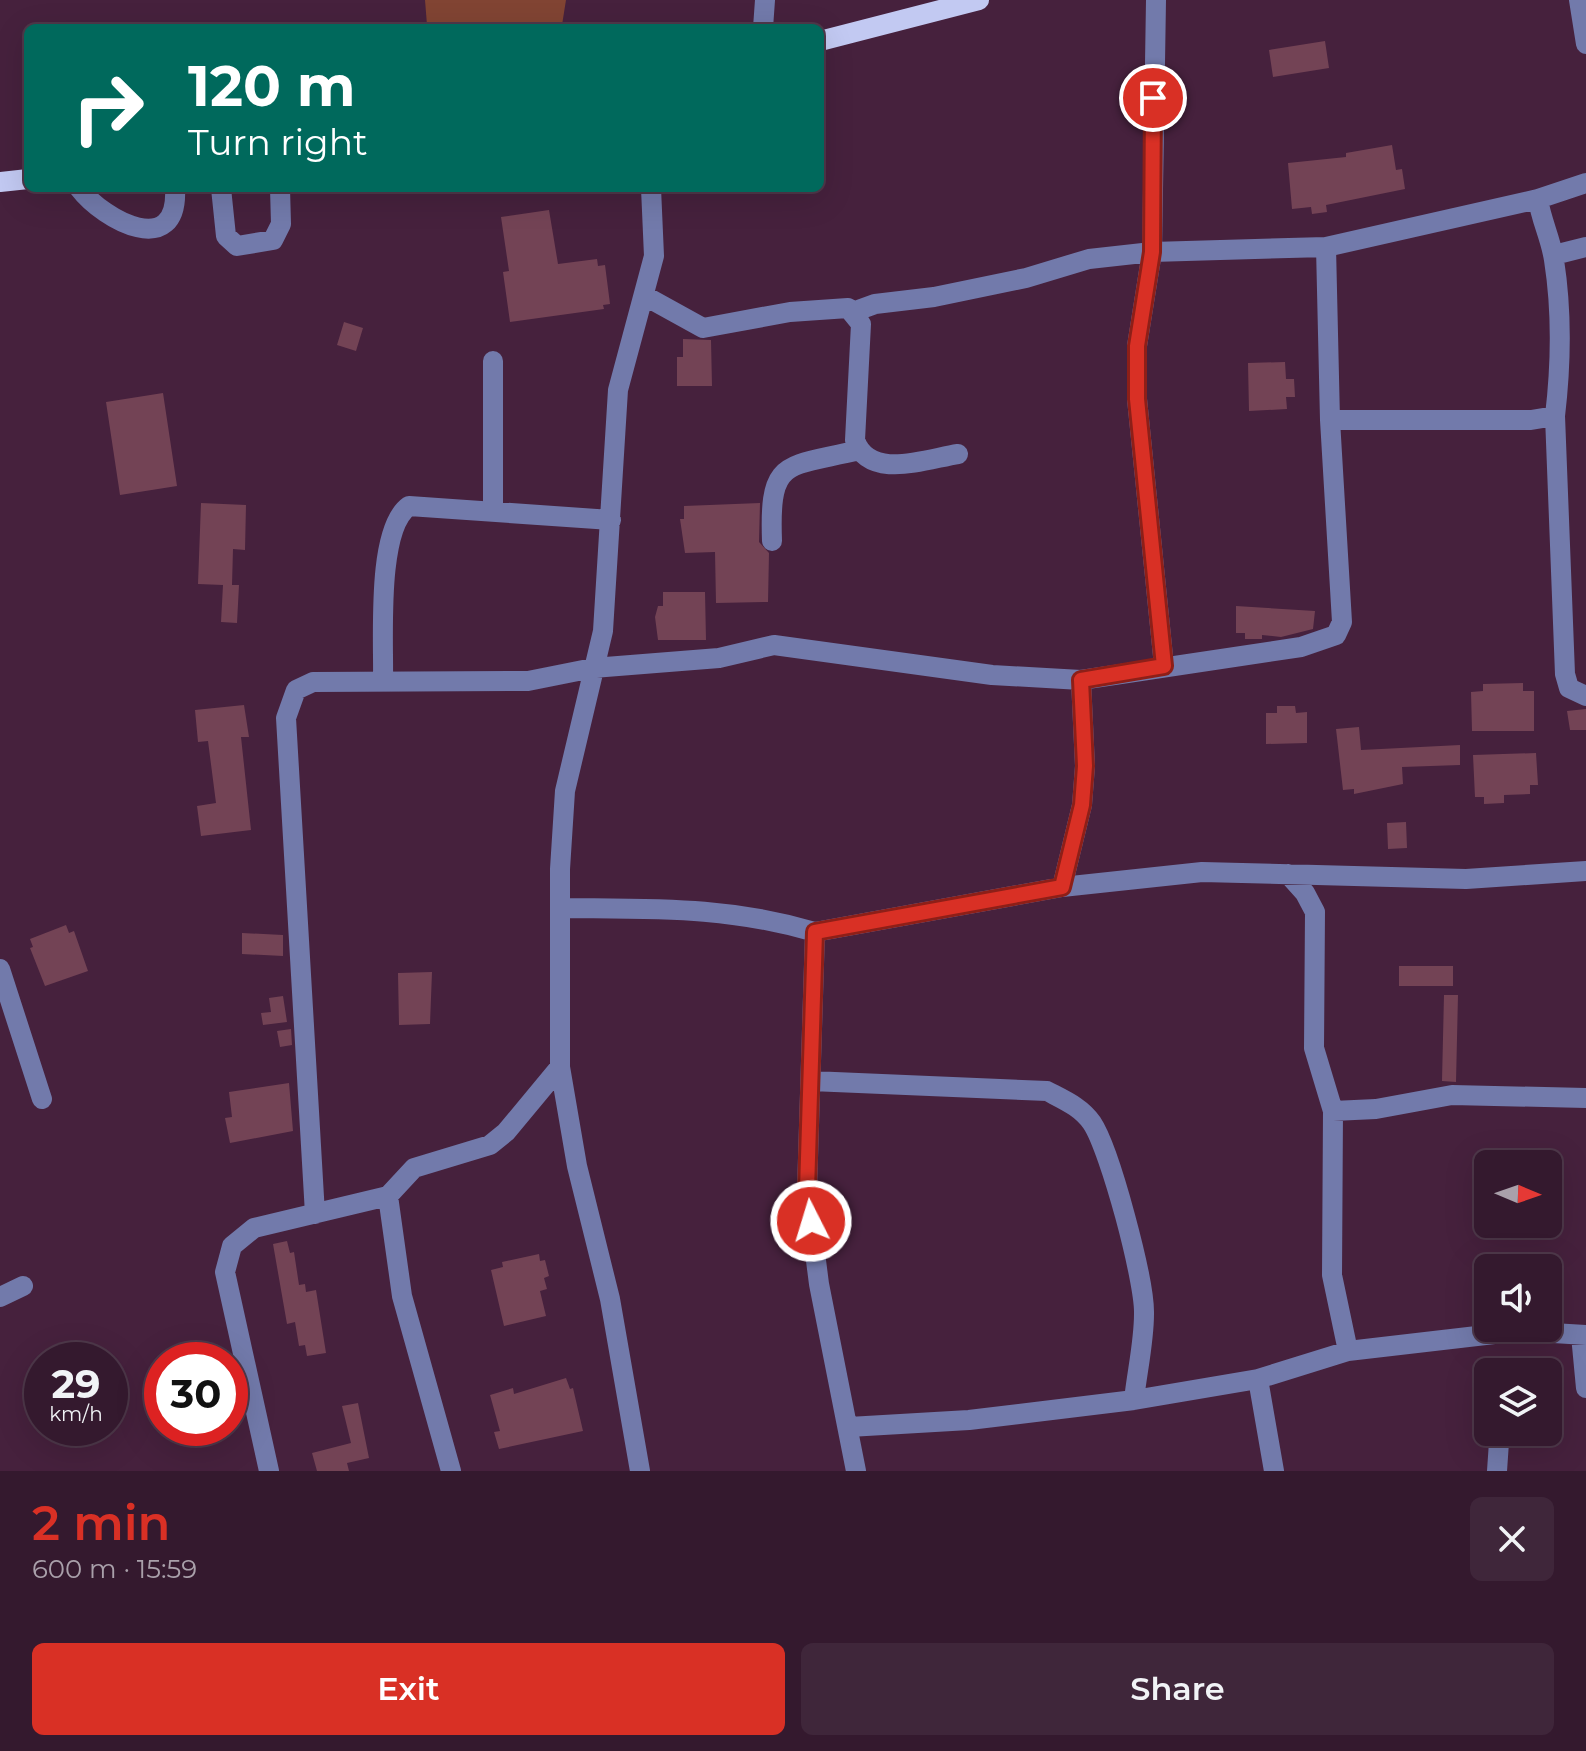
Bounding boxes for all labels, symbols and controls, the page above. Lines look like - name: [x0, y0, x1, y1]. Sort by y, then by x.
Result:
- text: 120 m: [188, 52, 356, 120]
- icon: right: [56, 56, 160, 160]
- pin: [1119, 64, 1187, 132]
- icon: arrive: [1131, 76, 1175, 120]
- text: Turn right: [188, 120, 368, 164]
- north arrow: [1474, 1150, 1562, 1238]
- map controls: [1474, 1150, 1562, 1446]
- position arrow: [769, 1179, 853, 1263]
- button: sound: [1474, 1254, 1562, 1342]
- speed limit sign: 30: [144, 1342, 248, 1446]
- button: layers: [1474, 1358, 1562, 1446]
- text: 29: [51, 1359, 101, 1408]
- text: km/h: [49, 1402, 103, 1426]
- text: 2 min: [32, 1494, 170, 1552]
- button: close: [1470, 1497, 1554, 1581]
- text: 600 m · 15:59: [32, 1553, 197, 1585]
- button: Exit: [32, 1643, 785, 1735]
- button: Share: [801, 1643, 1554, 1735]

